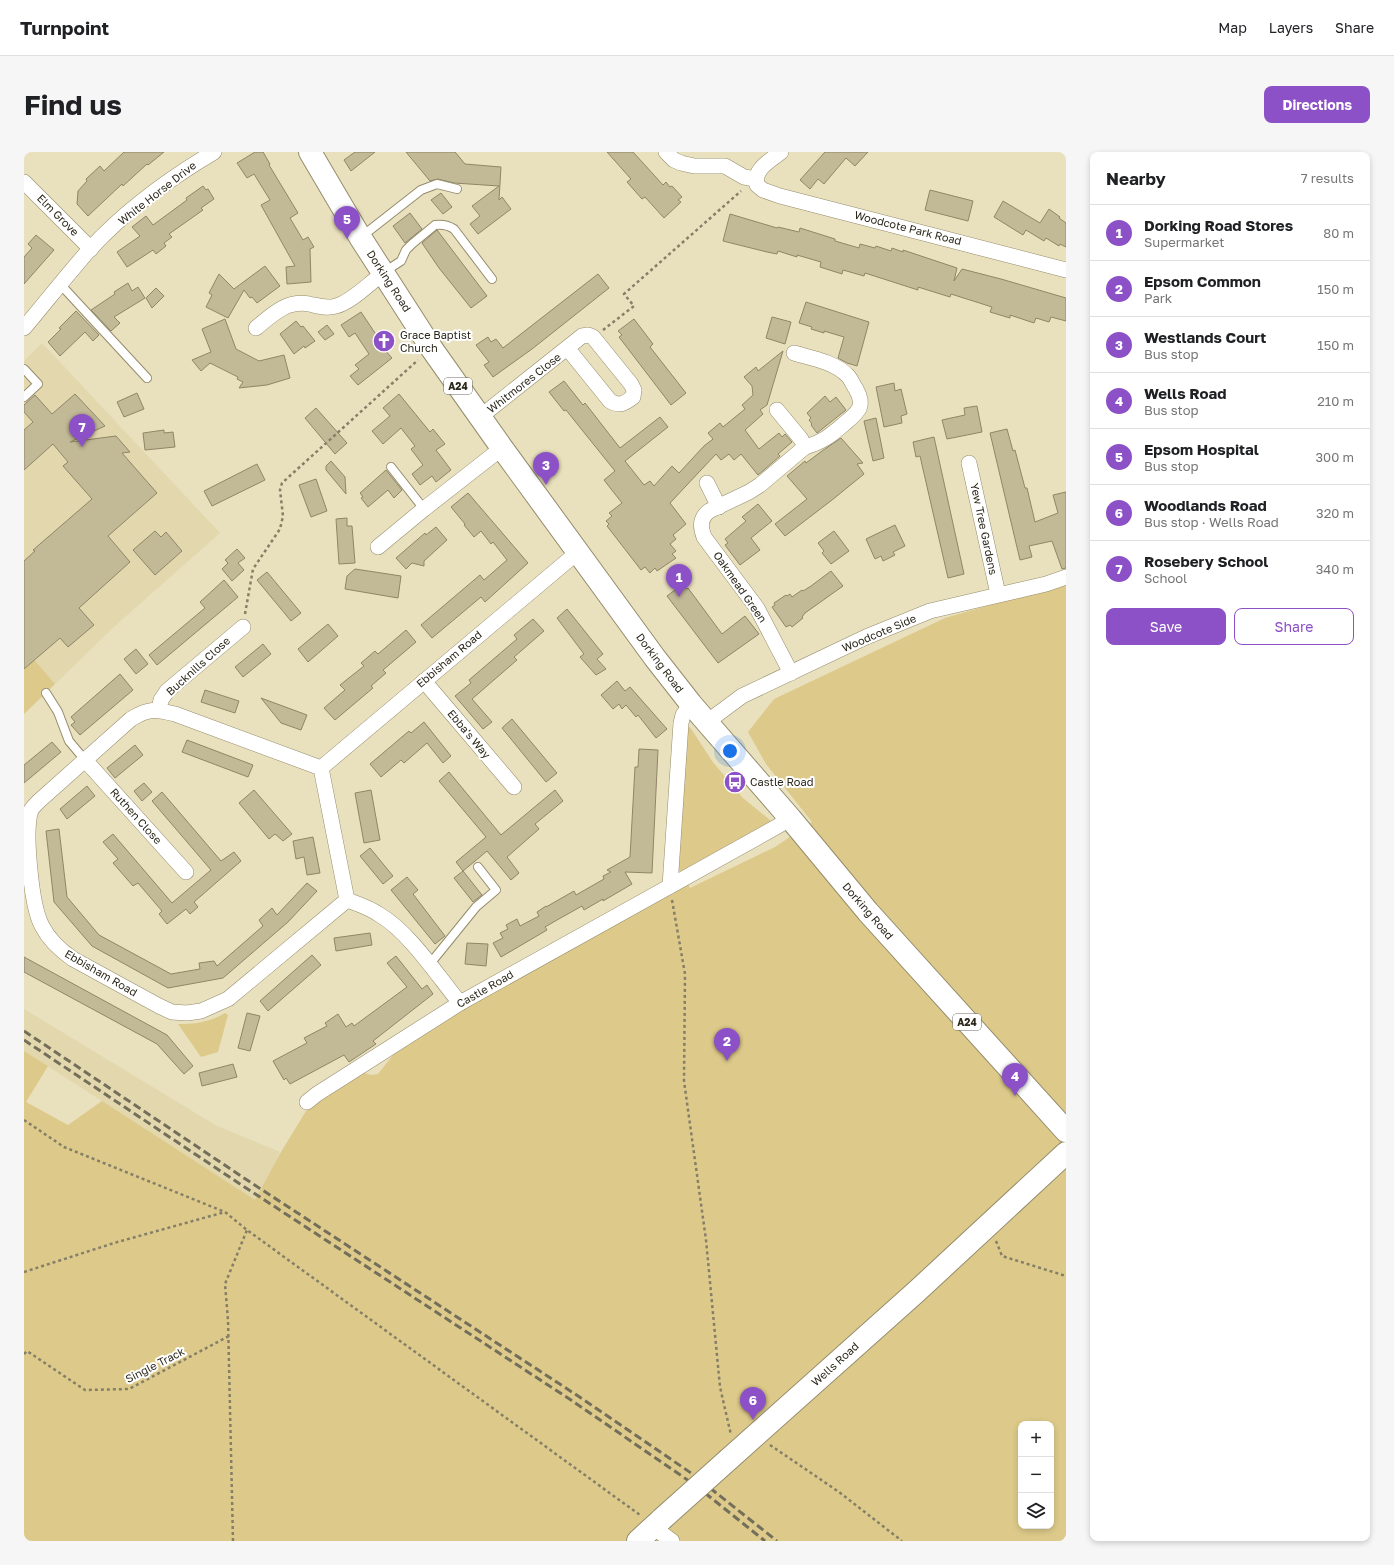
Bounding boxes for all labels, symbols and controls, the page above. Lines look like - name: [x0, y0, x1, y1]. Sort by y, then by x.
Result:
- text: Turnpoint: [20, 16, 109, 39]
- text: Map: [1218, 19, 1247, 36]
- text: Layers: [1269, 19, 1313, 36]
- text: Share: [1335, 19, 1374, 36]
- button: Directions: [1264, 86, 1370, 123]
- text: Find us: [24, 88, 122, 121]
- street label: White Horse Drive: [115, 158, 198, 227]
- text: Nearby: [1106, 168, 1166, 189]
- text: 7 results: [1301, 170, 1354, 186]
- street label: Elm Grove: [35, 191, 82, 238]
- pin: 5: [334, 206, 360, 239]
- street label: Woodcote Park Road: [853, 208, 963, 247]
- text: Dorking Road Stores: [1144, 216, 1293, 234]
- text: 1: [1116, 225, 1122, 241]
- text: 80 m: [1323, 225, 1354, 241]
- text: Supermarket: [1144, 234, 1225, 250]
- street label: Dorking Road: [365, 247, 414, 314]
- text: Epsom Common: [1144, 272, 1261, 290]
- text: 2: [1115, 281, 1123, 297]
- text: 150 m: [1317, 281, 1354, 297]
- text: Park: [1144, 290, 1172, 306]
- church icon: Grace Baptist Church: [371, 328, 397, 354]
- place label: Grace Baptist Church: [400, 328, 471, 354]
- text: Westlands Court: [1144, 328, 1266, 346]
- text: 3: [1115, 337, 1123, 353]
- text: 150 m: [1317, 337, 1354, 353]
- text: Bus stop: [1144, 346, 1199, 362]
- street label: Whitmores Close: [484, 350, 563, 415]
- road number: A24: [444, 378, 472, 394]
- text: Wells Road: [1144, 384, 1226, 402]
- text: 4: [1115, 393, 1123, 409]
- text: 210 m: [1317, 393, 1354, 409]
- text: Bus stop: [1144, 402, 1199, 418]
- pin: 7: [69, 414, 95, 447]
- text: Epsom Hospital: [1144, 440, 1259, 458]
- text: 5: [1115, 449, 1123, 465]
- text: 300 m: [1316, 449, 1354, 465]
- pin: 3: [533, 452, 559, 485]
- text: Bus stop: [1144, 458, 1199, 474]
- street label: Yew Tree Gardens: [968, 482, 1001, 576]
- text: Woodlands Road: [1144, 496, 1267, 514]
- text: 6: [1115, 505, 1123, 521]
- text: 320 m: [1316, 505, 1354, 521]
- text: Bus stop · Wells Road: [1144, 514, 1279, 530]
- street label: Oakmead Green: [711, 549, 770, 625]
- text: Rosebery School: [1144, 552, 1268, 570]
- text: 7: [1115, 561, 1123, 577]
- text: 340 m: [1316, 561, 1354, 577]
- pin: 1: [666, 564, 692, 597]
- text: School: [1144, 570, 1187, 586]
- button: Save: [1106, 608, 1226, 645]
- button: Share: [1234, 608, 1354, 645]
- street label: Woodcote Side: [840, 611, 918, 654]
- street label: Ebbisham Road: [413, 627, 484, 690]
- street label: Dorking Road: [634, 630, 687, 695]
- street label: Bucknills Close: [163, 634, 232, 698]
- street label: Ebba's Way: [445, 707, 494, 761]
- your location: [720, 741, 740, 761]
- bus stop icon: Castle Road: [722, 769, 748, 795]
- place label: Castle Road: [750, 775, 813, 788]
- street label: Ruthen Close: [108, 785, 165, 846]
- street label: Dorking Road: [840, 880, 897, 942]
- street label: Ebbisham Road: [63, 947, 140, 999]
- street label: Castle Road: [454, 967, 515, 1010]
- road number: A24: [953, 1014, 981, 1030]
- pin: 2: [714, 1028, 740, 1061]
- pin: 4: [1002, 1063, 1028, 1096]
- street label: Wells Road: [808, 1339, 861, 1388]
- street label: Single Track: [123, 1344, 186, 1385]
- pin: 6: [740, 1387, 766, 1420]
- map controls: [1018, 1421, 1054, 1529]
- button: +: [1018, 1421, 1054, 1457]
- button: −: [1018, 1457, 1054, 1493]
- button: layers: [1018, 1493, 1054, 1529]

